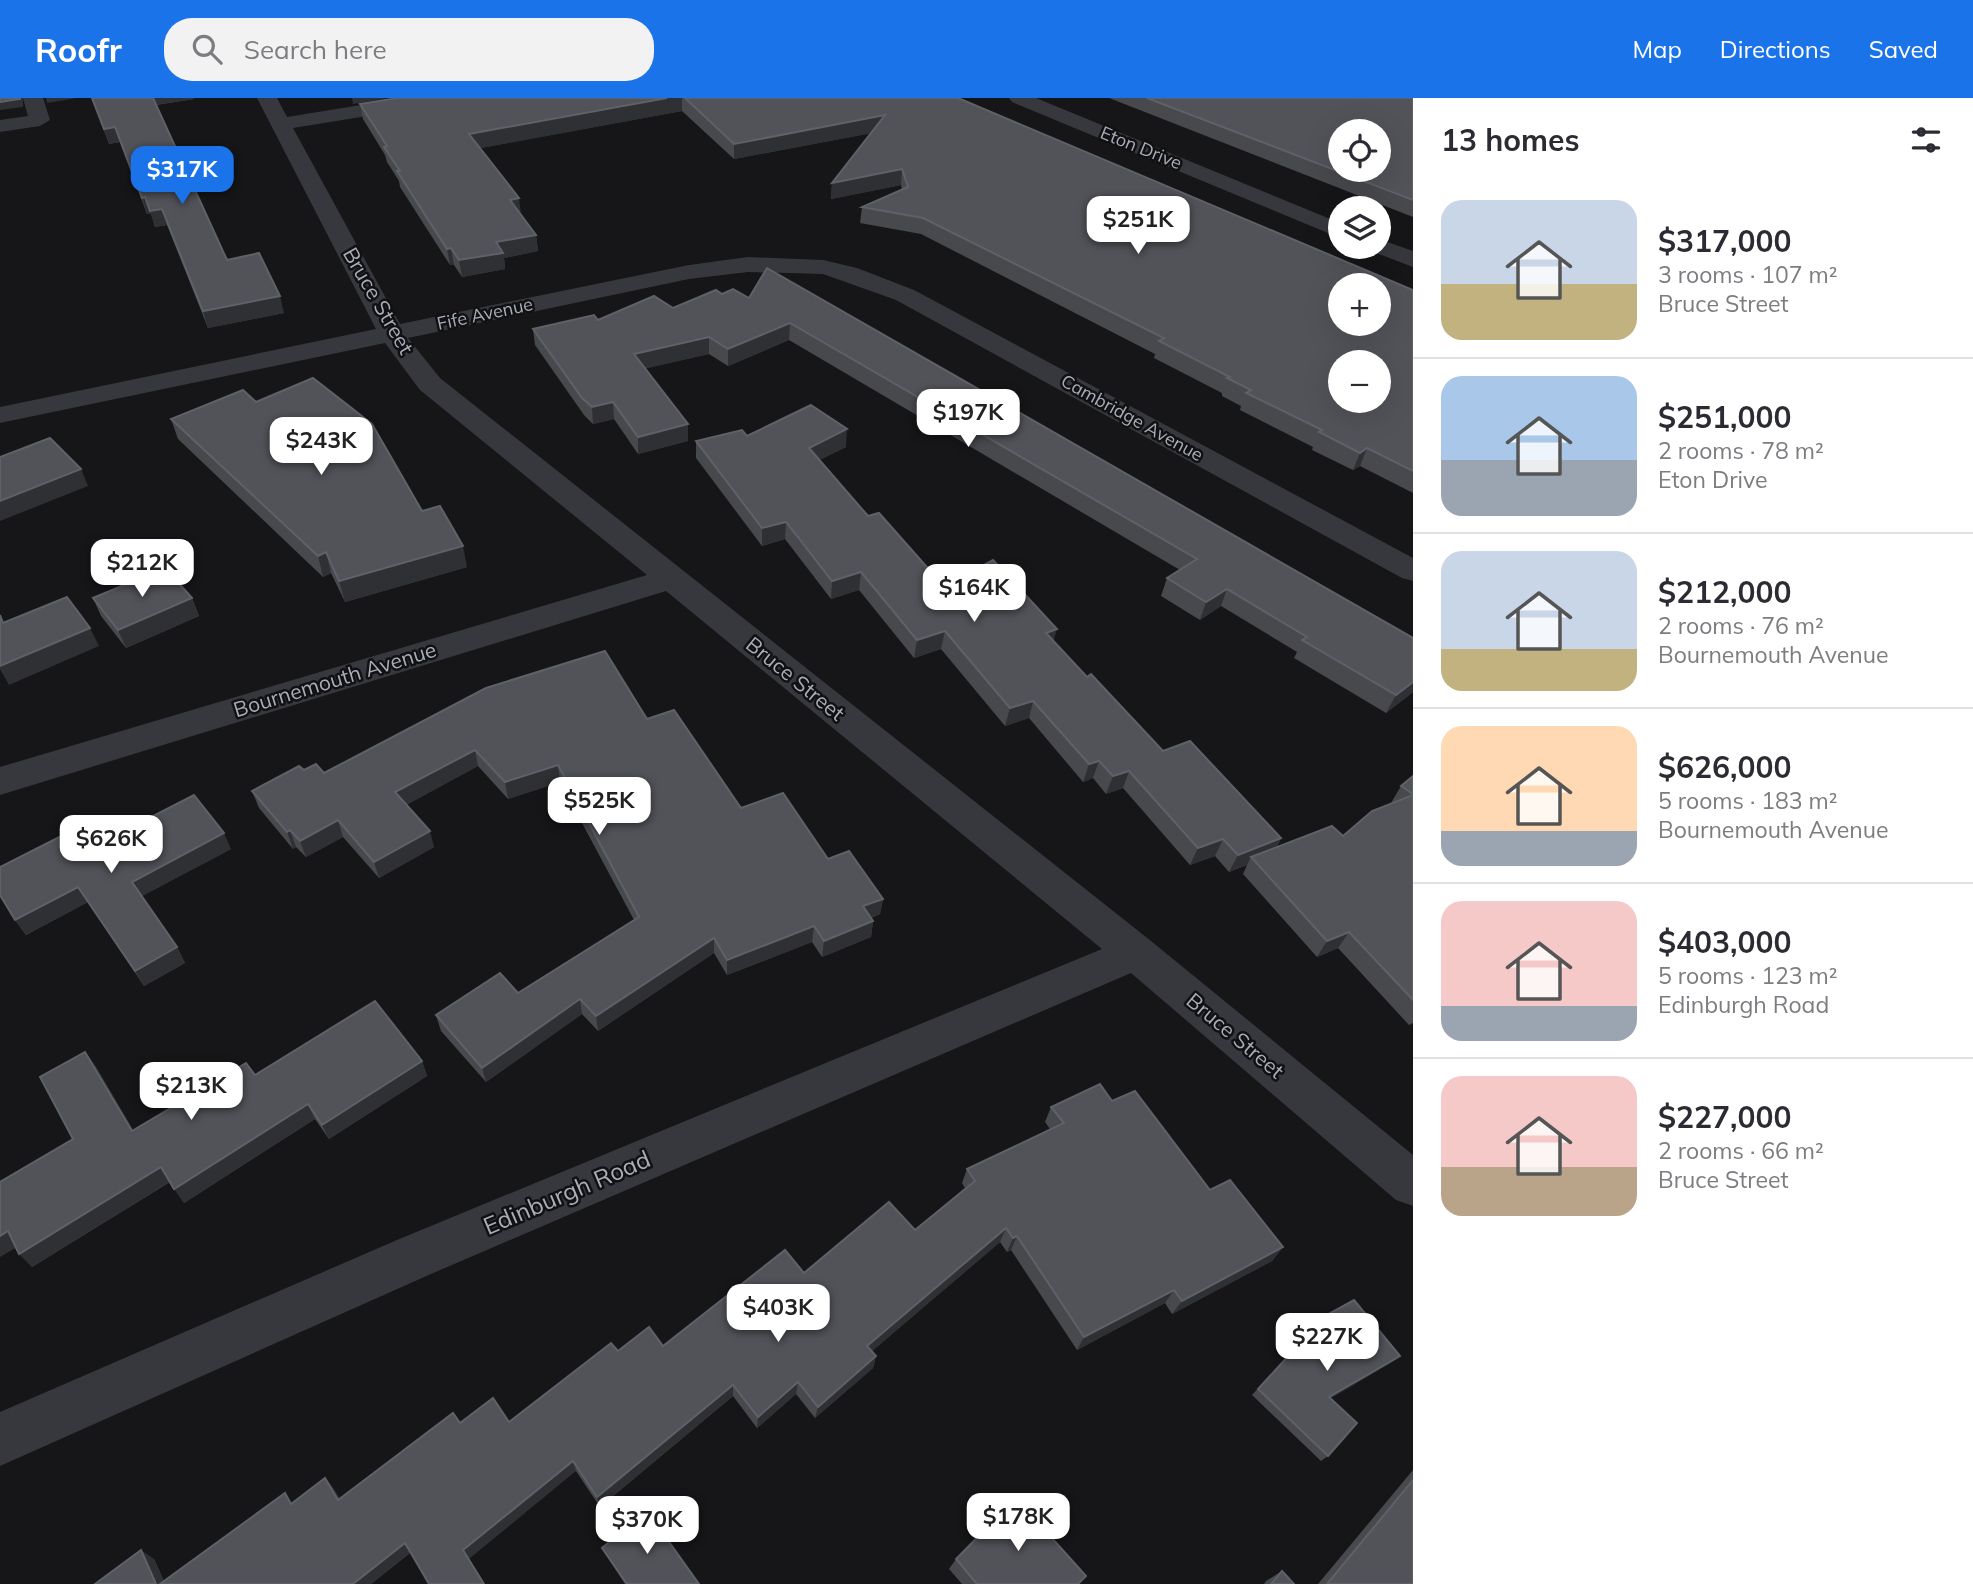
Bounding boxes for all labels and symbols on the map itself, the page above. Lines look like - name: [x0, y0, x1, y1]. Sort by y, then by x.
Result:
- street label: Eton Drive: [1097, 121, 1185, 174]
- pin: $317K: [133, 146, 231, 206]
- pin: $251K: [1089, 197, 1187, 256]
- street label: Bruce Street: [338, 242, 420, 359]
- street label: Fife Avenue: [435, 292, 535, 335]
- street label: Cambridge Avenue: [1057, 369, 1207, 466]
- pin: $197K: [919, 390, 1017, 449]
- pin: $243K: [272, 418, 370, 477]
- pin: $212K: [93, 540, 191, 599]
- pin: $164K: [925, 564, 1023, 624]
- street label: Bruce Street: [741, 631, 850, 726]
- street label: Bournemouth Avenue: [230, 636, 439, 722]
- pin: $525K: [550, 778, 648, 837]
- pin: $626K: [62, 816, 160, 875]
- street label: Bruce Street: [1182, 987, 1290, 1083]
- pin: $213K: [142, 1062, 240, 1122]
- street label: Edinburgh Road: [479, 1143, 655, 1241]
- pin: $403K: [729, 1284, 827, 1344]
- pin: $227K: [1278, 1314, 1376, 1373]
- pin: $178K: [969, 1494, 1067, 1553]
- pin: $370K: [598, 1496, 696, 1556]

